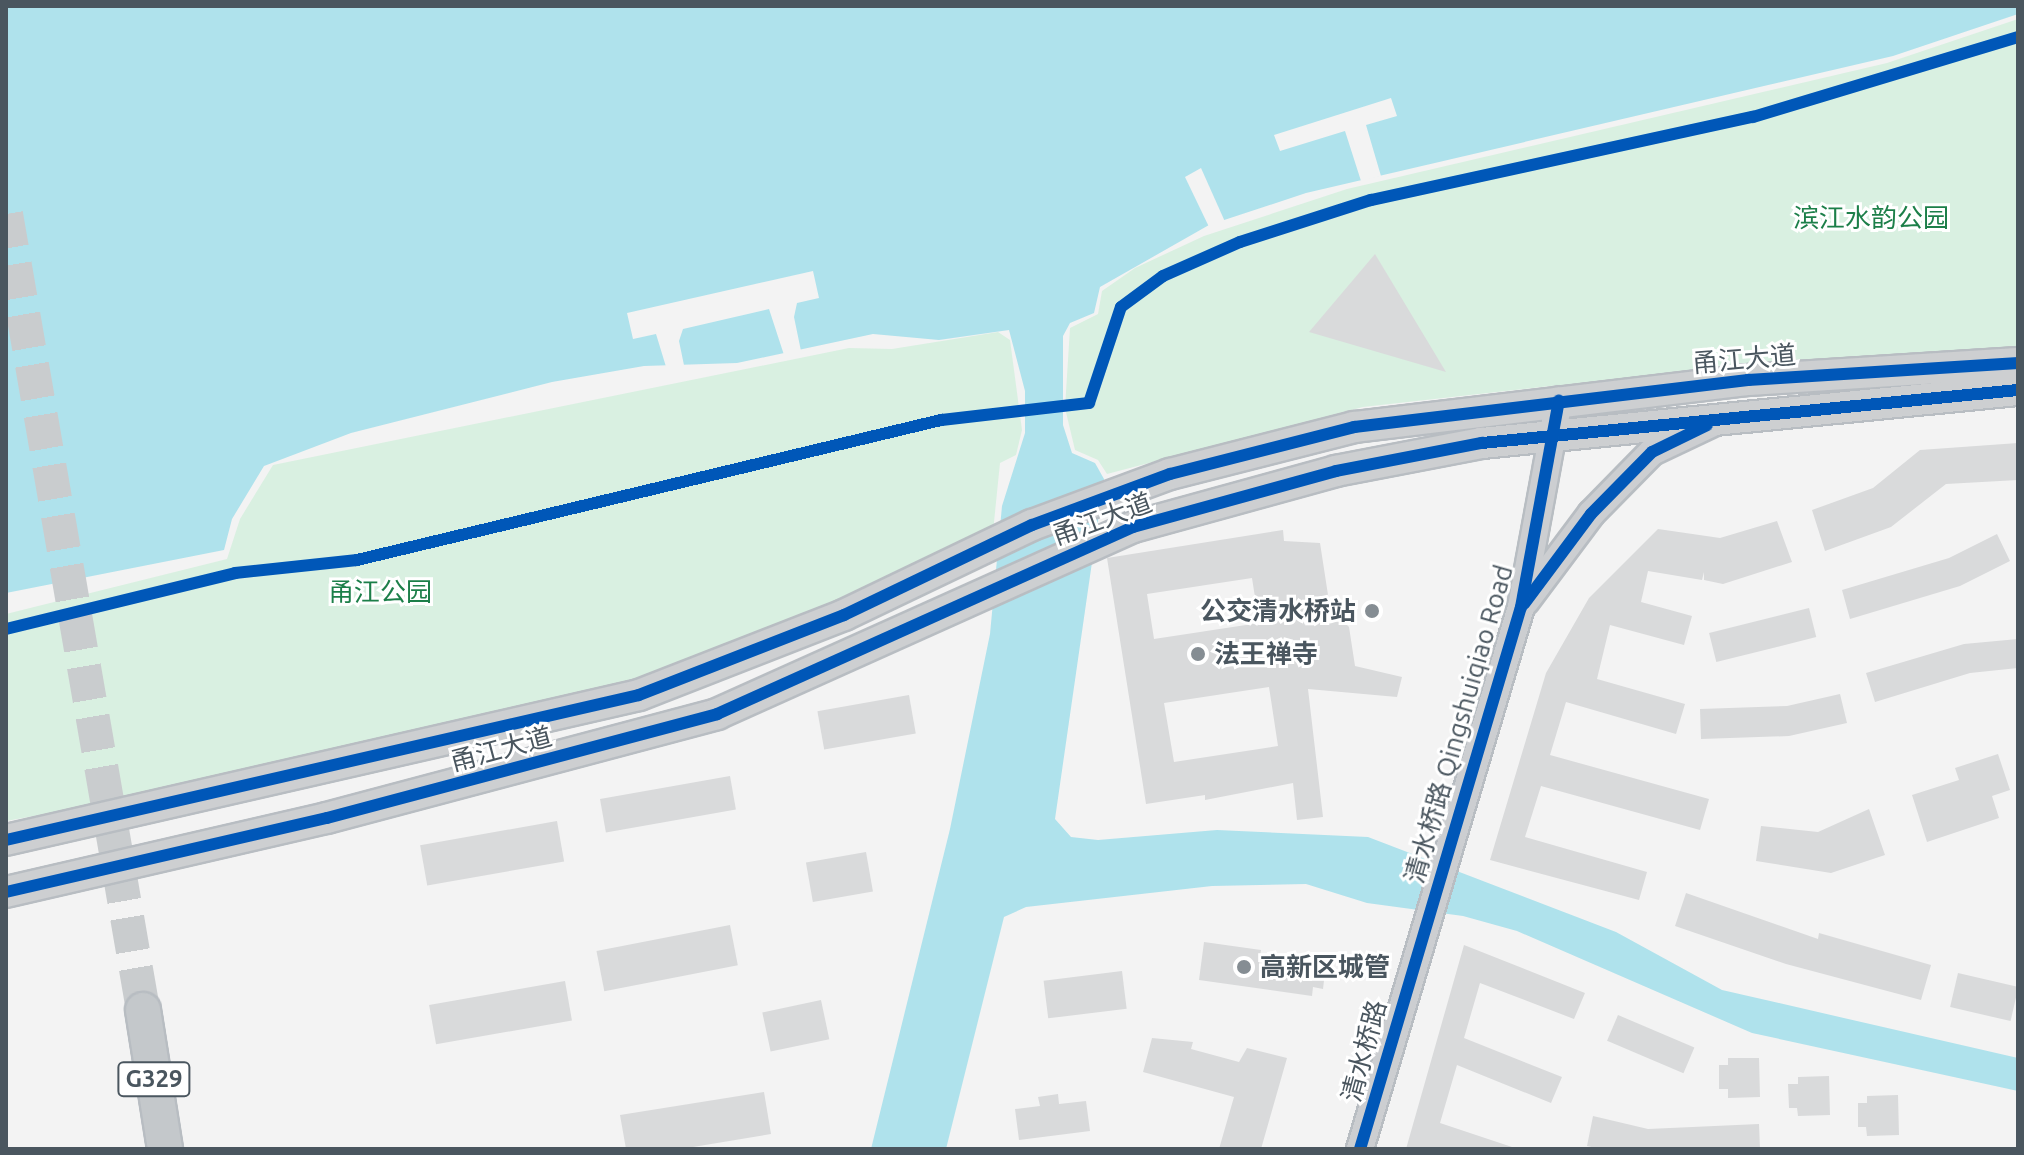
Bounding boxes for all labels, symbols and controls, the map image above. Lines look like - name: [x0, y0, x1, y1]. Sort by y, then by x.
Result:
- park label: 滨江水韵公园: [1793, 202, 1949, 234]
- street label: 甬江大道: [1691, 339, 1797, 379]
- street label: 甬江大道: [1048, 487, 1156, 551]
- street label: 清水桥路 Qingshuiqiao Road: [1399, 561, 1519, 887]
- park label: 甬江公园: [328, 576, 432, 608]
- place label: 公交清水桥站: [1200, 595, 1356, 627]
- marker: 公交清水桥站: [1363, 602, 1381, 620]
- place label: 法王禅寺: [1214, 638, 1318, 670]
- marker: 法王禅寺: [1189, 645, 1207, 663]
- street label: 甬江大道: [447, 720, 555, 778]
- place label: 高新区城管: [1260, 951, 1390, 983]
- marker: 高新区城管: [1235, 958, 1253, 976]
- street label: 清水桥路: [1335, 997, 1393, 1105]
- road number: G329: [116, 1059, 192, 1099]

